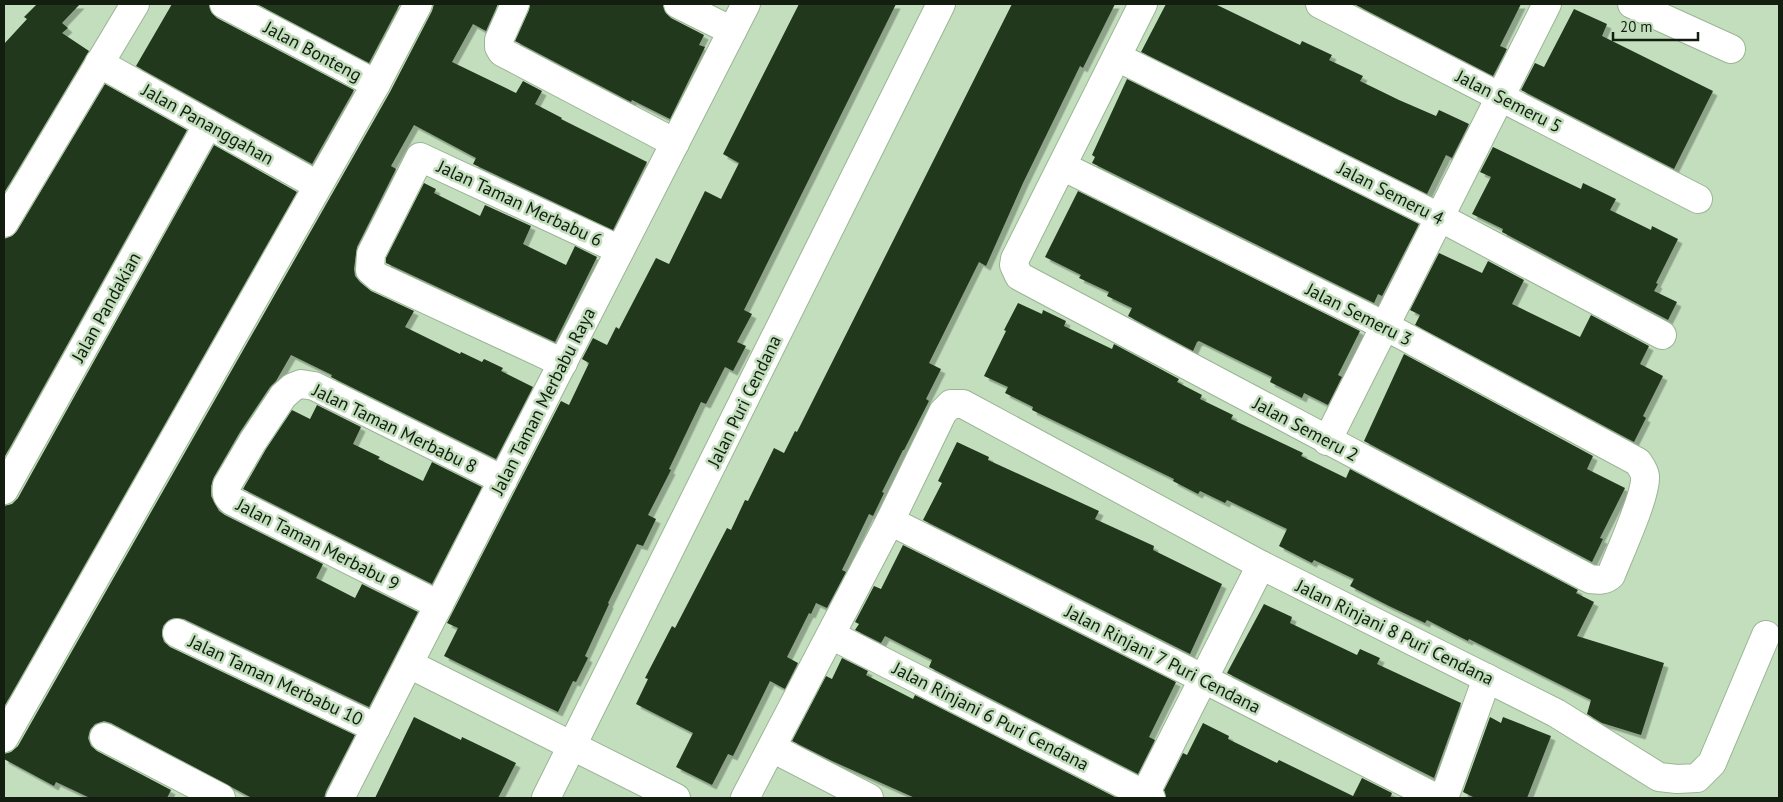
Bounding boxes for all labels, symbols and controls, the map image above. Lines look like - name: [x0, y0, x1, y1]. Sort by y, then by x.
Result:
- scale bar: [1613, 10, 1698, 42]
- street label: Jalan Bonteng: [259, 15, 366, 86]
- text: 20 m: [1620, 17, 1653, 36]
- street label: Jalan Semeru 5: [1451, 64, 1566, 138]
- street label: Jalan Pananggahan: [137, 78, 278, 170]
- street label: Jalan Taman Merbabu 6: [433, 154, 606, 251]
- street label: Jalan Semeru 4: [1333, 156, 1448, 230]
- street label: Jalan Pandakian: [66, 248, 146, 367]
- street label: Jalan Semeru 3: [1301, 277, 1416, 351]
- street label: Jalan Taman Merbabu Raya: [485, 304, 600, 499]
- street label: Jalan Puri Cendana: [702, 331, 786, 472]
- street label: Jalan Taman Merbabu 8: [308, 378, 481, 478]
- street label: Jalan Semeru 2: [1249, 391, 1363, 466]
- street label: Jalan Taman Merbabu 9: [232, 492, 403, 595]
- street label: Jalan Rinjani 8 Puri Cendana: [1291, 574, 1498, 690]
- street label: Jalan Rinjani 7 Puri Cendana: [1061, 599, 1265, 718]
- street label: Jalan Taman Merbabu 10: [184, 629, 367, 731]
- street label: Jalan Rinjani 6 Puri Cendana: [888, 656, 1093, 776]

